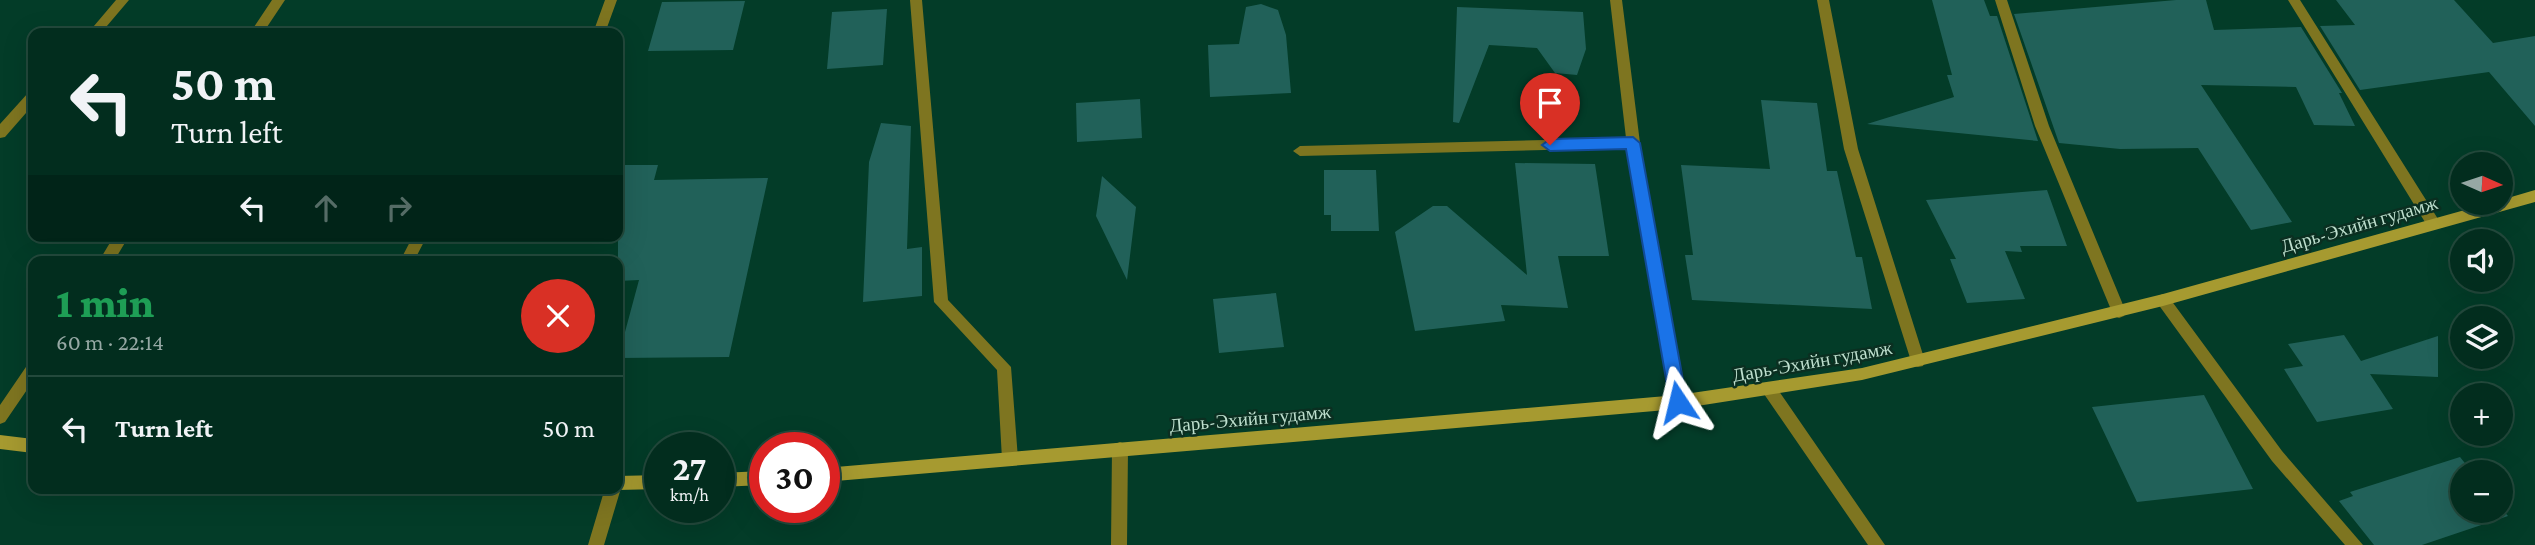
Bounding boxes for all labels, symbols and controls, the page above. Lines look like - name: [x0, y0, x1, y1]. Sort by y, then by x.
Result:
- icon: left: [56, 56, 147, 147]
- text: 50 m: [171, 56, 276, 111]
- pin: [1520, 73, 1580, 145]
- icon: arrive: [1531, 84, 1569, 122]
- text: Turn left: [171, 114, 282, 150]
- north arrow: [2450, 152, 2513, 215]
- map controls: [2450, 152, 2513, 523]
- icon: left: [234, 189, 272, 227]
- icon: ahead: [307, 189, 345, 227]
- icon: right: [380, 189, 418, 227]
- street label: Дарь-Эхийн гудамж: [2278, 192, 2441, 257]
- button: sound: [2450, 229, 2513, 292]
- text: 1 min: [56, 279, 154, 326]
- button: close: [521, 279, 595, 353]
- button: layers: [2450, 306, 2513, 369]
- text: 60 m · 22:14: [56, 329, 164, 355]
- street label: Дарь-Эхийн гудамж: [1731, 337, 1895, 386]
- position arrow: [1641, 365, 1715, 439]
- button: +: [2450, 383, 2513, 446]
- street label: Дарь-Эхийн гудамж: [1168, 401, 1332, 436]
- icon: left: [56, 410, 94, 448]
- text: Turn left: [115, 414, 213, 443]
- text: 50 m: [542, 414, 595, 443]
- speed limit sign: 30: [749, 432, 840, 523]
- text: 27: [673, 449, 706, 488]
- button: −: [2450, 460, 2513, 523]
- text: km/h: [670, 485, 709, 505]

